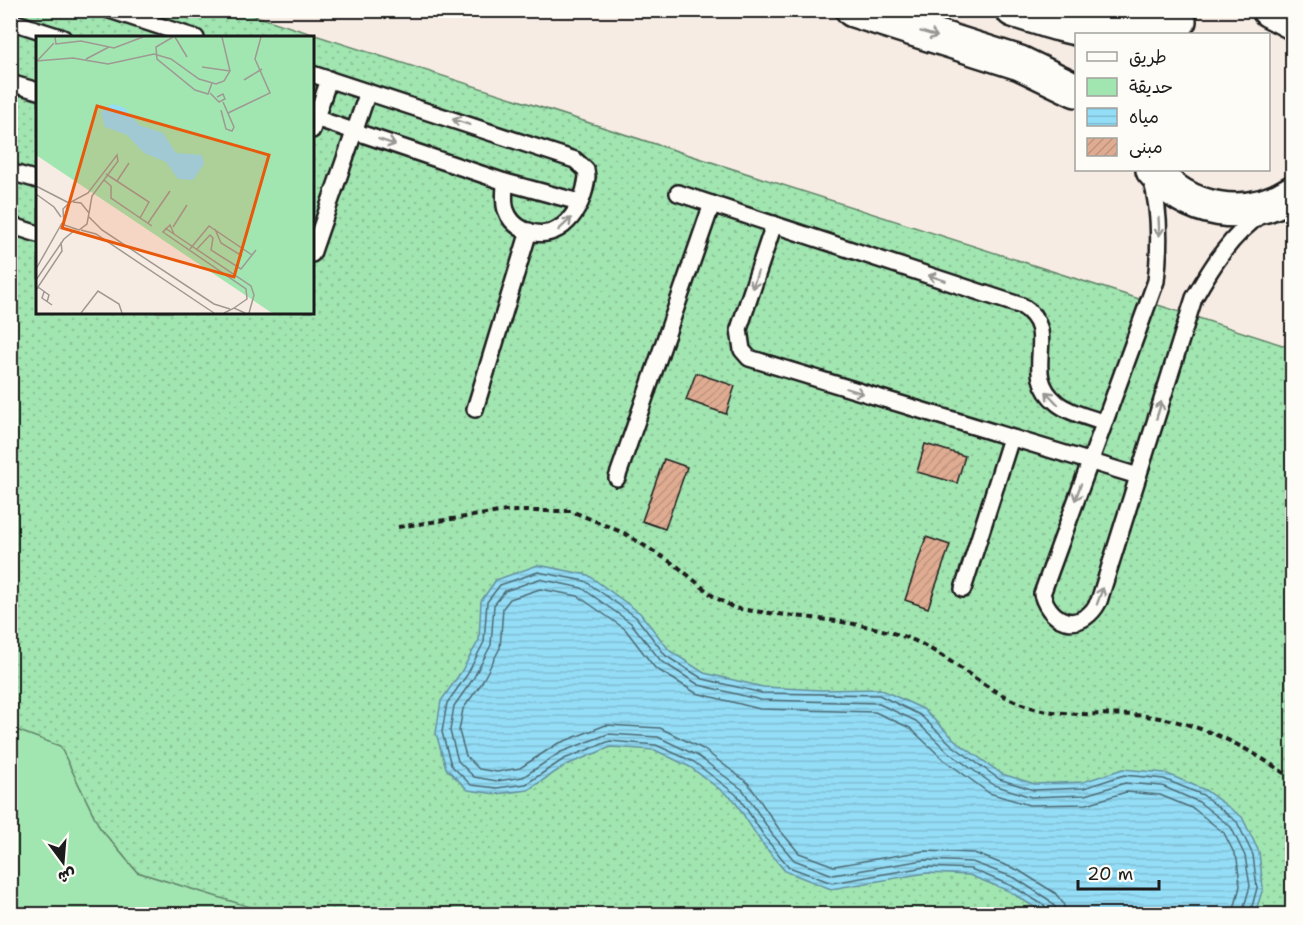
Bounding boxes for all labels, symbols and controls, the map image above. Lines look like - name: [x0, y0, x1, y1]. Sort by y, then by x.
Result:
- one-way arrow: [919, 30, 938, 41]
- legend: [1075, 33, 1270, 171]
- inset map: [36, 36, 314, 314]
- text: طريق: [1129, 45, 1167, 69]
- text: حديقة: [1129, 75, 1173, 99]
- text: مياه: [1129, 105, 1159, 129]
- one-way arrow: [452, 116, 471, 127]
- text: مبنى: [1129, 135, 1163, 159]
- one-way arrow: [378, 137, 396, 148]
- one-way arrow: [1153, 216, 1164, 236]
- one-way arrow: [557, 217, 572, 231]
- one-way arrow: [749, 270, 760, 289]
- one-way arrow: [928, 271, 947, 282]
- one-way arrow: [845, 386, 864, 397]
- one-way arrow: [1045, 390, 1059, 405]
- one-way arrow: [1154, 401, 1165, 420]
- one-way arrow: [1072, 482, 1083, 500]
- one-way arrow: [1096, 587, 1107, 605]
- north arrow: [33, 832, 93, 892]
- scale bar: [1078, 853, 1159, 891]
- text: 20 m: [1087, 862, 1133, 886]
- text: ش: [56, 863, 78, 888]

